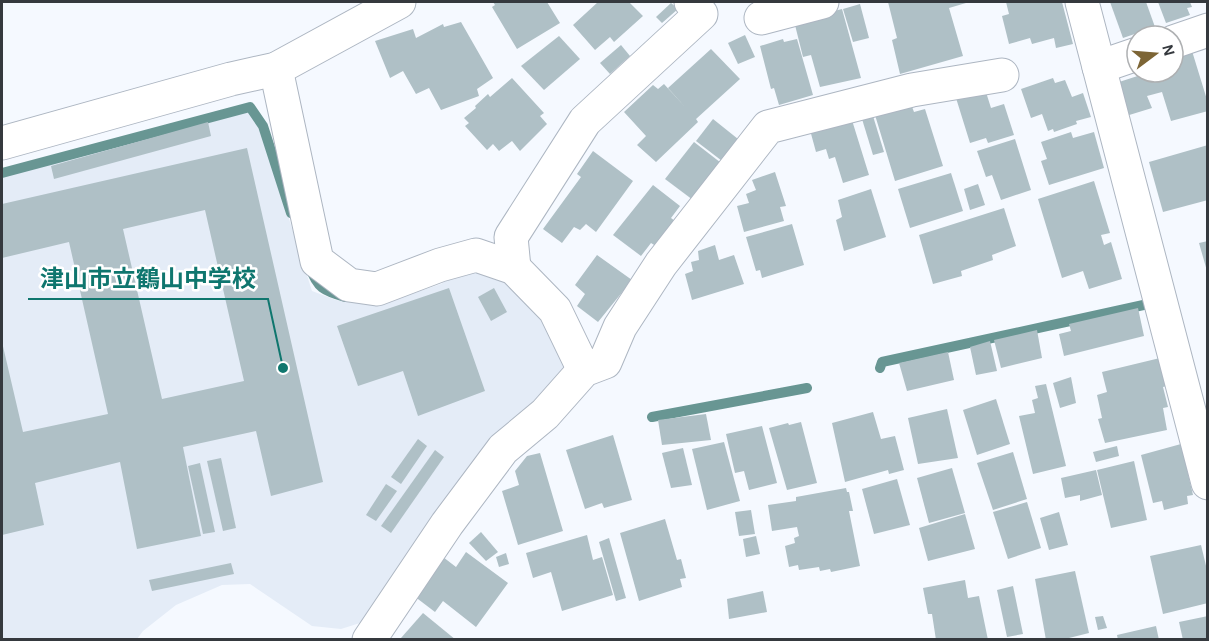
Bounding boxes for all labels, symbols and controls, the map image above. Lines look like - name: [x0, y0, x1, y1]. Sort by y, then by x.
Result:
- north arrow: [1125, 24, 1185, 84]
- text: N: [1159, 43, 1178, 58]
- callout: 津山市立鶴山中学校: [28, 257, 268, 299]
- text: 津山市立鶴山中学校: [40, 266, 256, 292]

